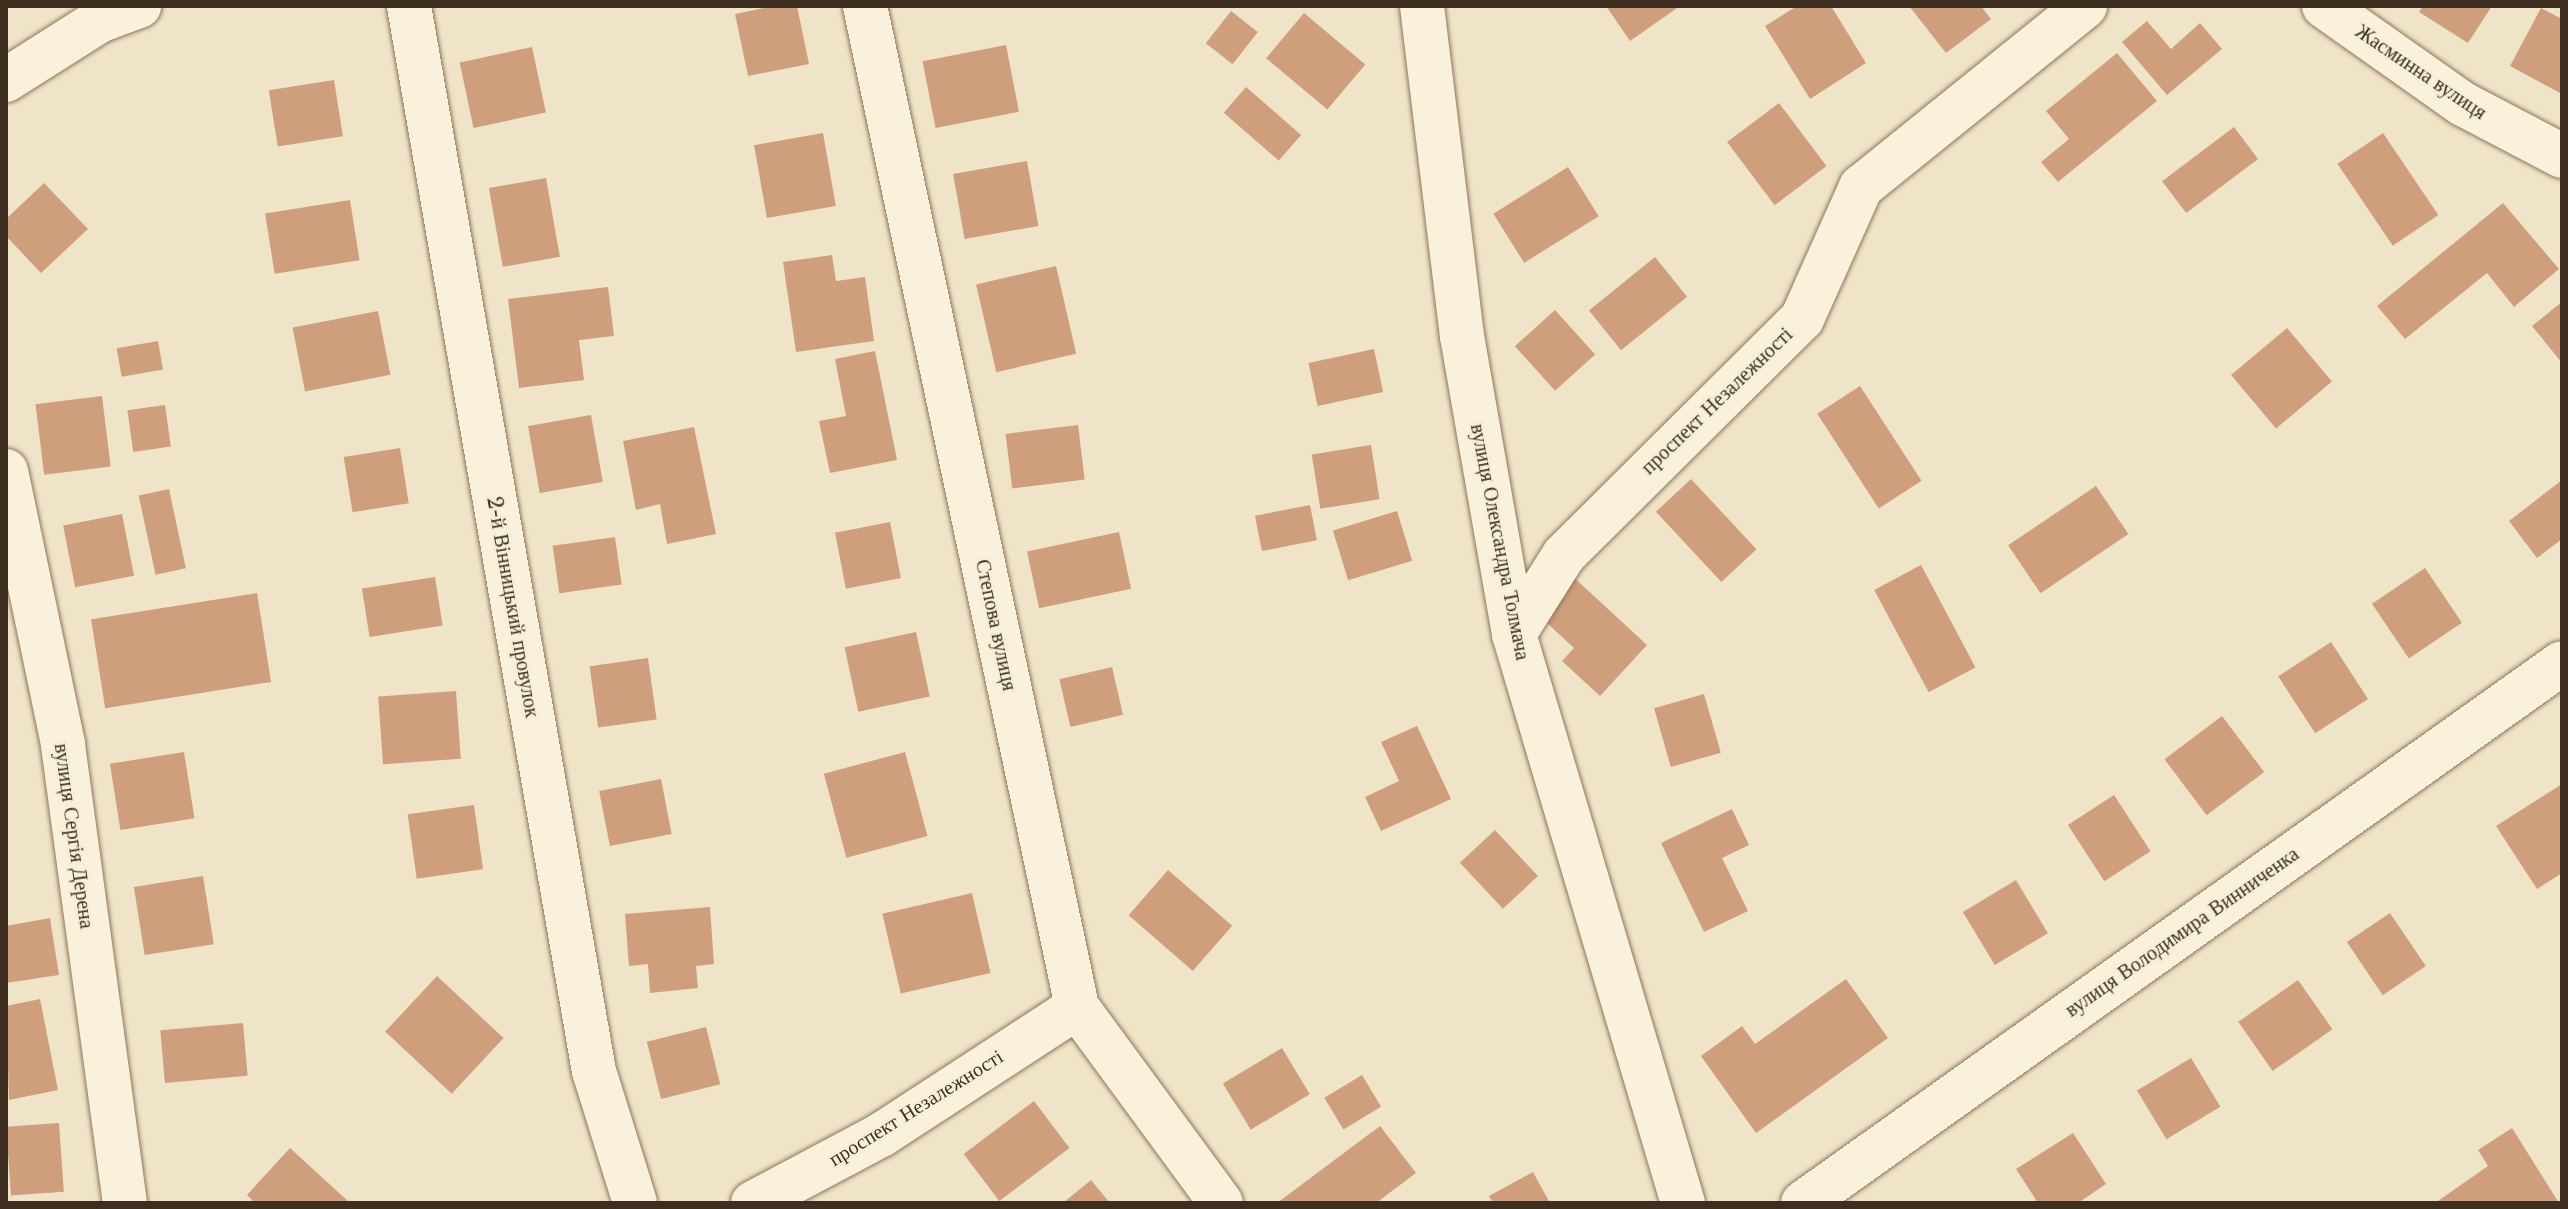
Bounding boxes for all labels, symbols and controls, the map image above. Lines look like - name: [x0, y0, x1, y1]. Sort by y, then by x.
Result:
- street label: Жасминна вулиця: [2351, 19, 2491, 125]
- street label: проспект Незалежності: [1636, 322, 1798, 480]
- street label: вулиця Олександра Толмача: [1465, 422, 1535, 662]
- street label: 2-й Вінницький провулок: [482, 495, 544, 719]
- street label: Степова вулиця: [970, 557, 1022, 693]
- street label: вулиця Сергія Дерена: [49, 742, 99, 930]
- street label: вулиця Володимира Винниченка: [2061, 842, 2303, 1022]
- street label: проспект Незалежності: [824, 1045, 1008, 1171]

